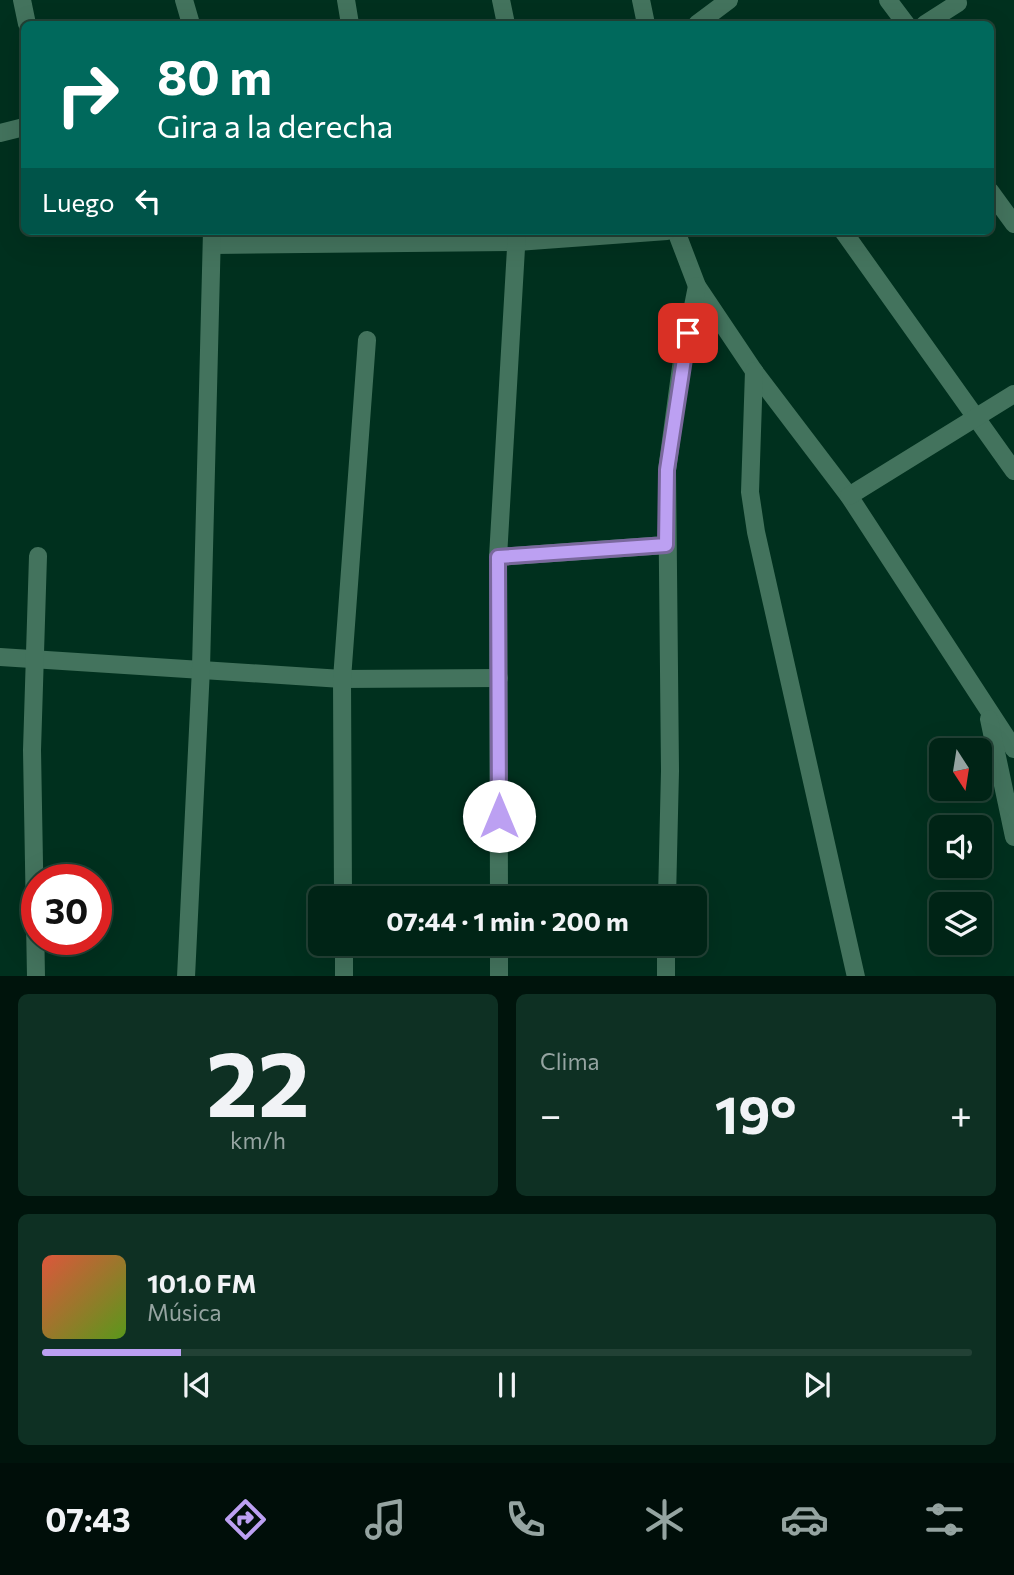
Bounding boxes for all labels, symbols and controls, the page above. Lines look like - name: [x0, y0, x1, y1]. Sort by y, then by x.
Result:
- text: 80 m: [157, 45, 272, 105]
- icon: right: [42, 49, 133, 140]
- text: Gira a la derecha: [157, 105, 393, 145]
- icon: left: [129, 182, 167, 220]
- text: Luego: [42, 186, 115, 217]
- pin: [658, 303, 718, 363]
- icon: arrive: [669, 314, 707, 352]
- north arrow: [929, 738, 992, 802]
- map controls: [929, 738, 992, 955]
- position arrow: [462, 779, 536, 853]
- button: sound: [929, 815, 992, 878]
- speed limit sign: 30: [21, 864, 112, 955]
- button: layers: [929, 892, 992, 955]
- text: 07:44 · 1 min · 200 m: [386, 905, 629, 936]
- text: 22: [206, 1024, 310, 1136]
- text: Clima: [540, 1047, 600, 1075]
- text: 19°: [715, 1081, 796, 1145]
- text: −: [540, 1090, 562, 1137]
- text: +: [950, 1090, 972, 1137]
- text: km/h: [230, 1126, 286, 1154]
- text: 101.0 FM: [147, 1267, 257, 1298]
- text: Música: [147, 1298, 222, 1326]
- icon: previous: [178, 1366, 216, 1404]
- icon: pause: [488, 1366, 526, 1404]
- icon: next: [798, 1366, 836, 1404]
- icon: directions: [221, 1495, 270, 1544]
- icon: music: [361, 1495, 410, 1544]
- icon: phone: [501, 1495, 550, 1544]
- icon: climate: [640, 1495, 689, 1544]
- icon: car: [780, 1495, 829, 1544]
- icon: filters: [920, 1495, 969, 1544]
- text: 07:43: [45, 1499, 131, 1539]

